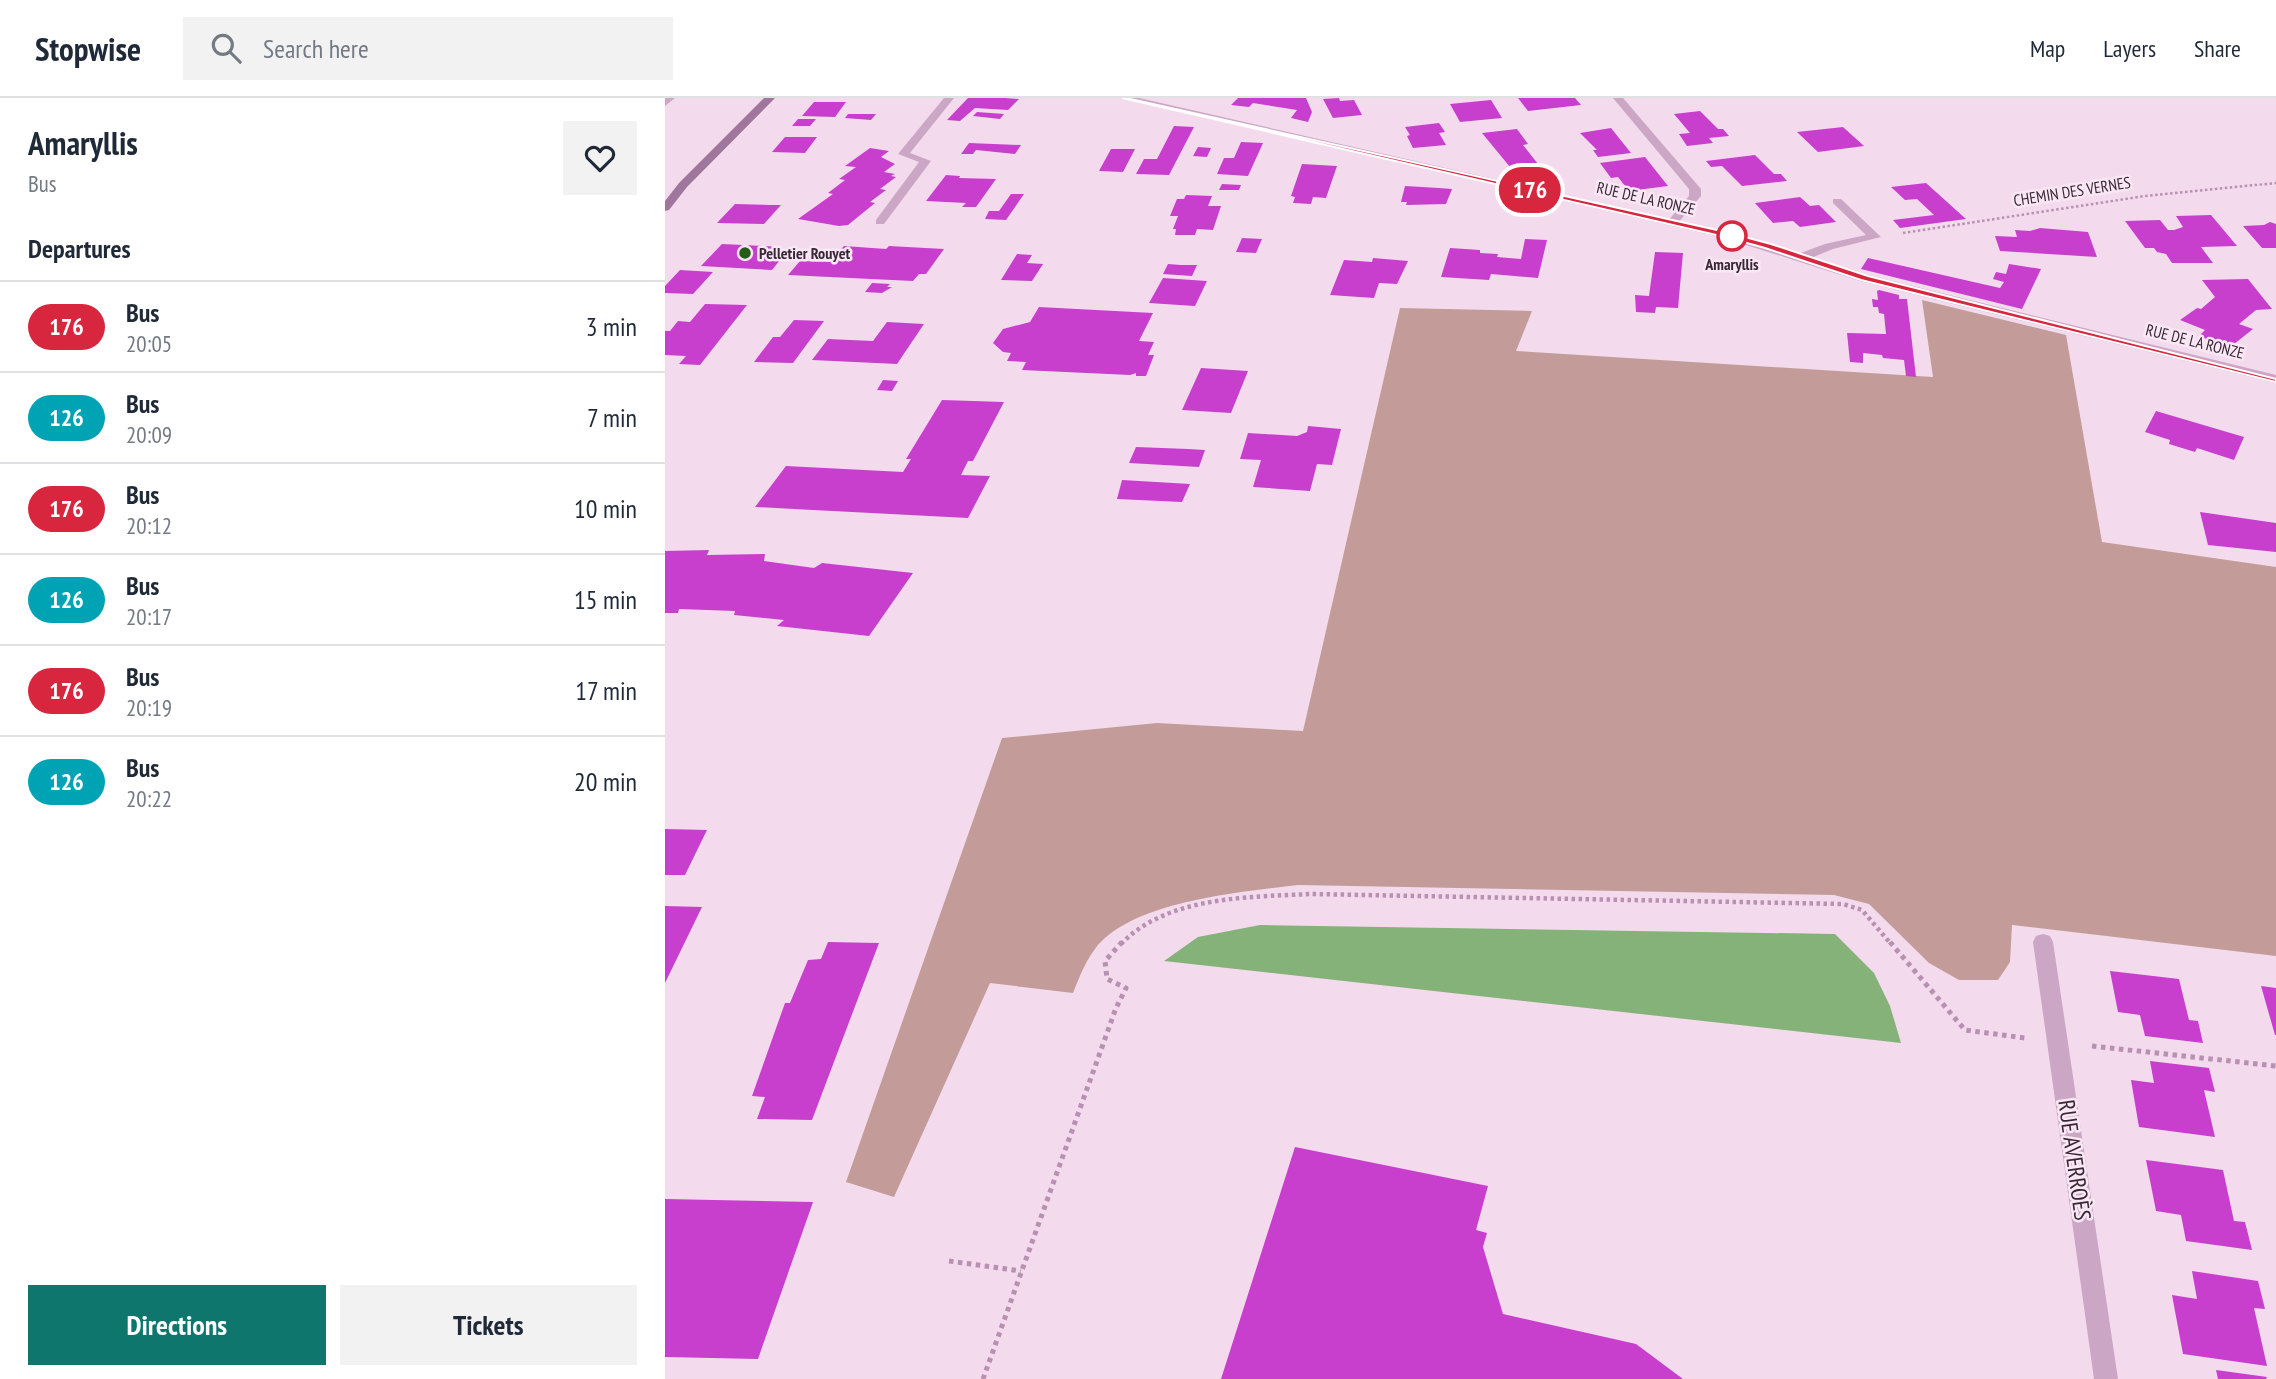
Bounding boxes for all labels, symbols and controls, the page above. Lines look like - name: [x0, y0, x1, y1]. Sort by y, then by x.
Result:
- search box: [183, 17, 673, 80]
- text: Stopwise: [35, 27, 141, 70]
- icon: search: [207, 29, 245, 67]
- text: Search here: [263, 32, 369, 65]
- text: Map: [2030, 33, 2065, 64]
- text: Layers: [2103, 33, 2156, 64]
- text: Share: [2194, 33, 2241, 64]
- text: Amaryllis: [28, 121, 138, 164]
- button: heart: [563, 121, 637, 195]
- line badge: 176: [1490, 167, 1570, 213]
- text: Bus: [28, 169, 57, 198]
- street label: CHEMIN DES VERNES: [2012, 172, 2132, 210]
- text: 176: [1513, 174, 1547, 205]
- street label: RUE DE LA RONZE: [1595, 177, 1697, 219]
- marker: Amaryllis: [1717, 221, 1747, 251]
- text: Departures: [28, 232, 131, 265]
- place label: Pelletier Rouyet: [759, 243, 851, 263]
- marker: Pelletier Rouyet: [737, 245, 753, 261]
- place label: Amaryllis: [1704, 254, 1759, 274]
- text: Bus: [126, 296, 159, 329]
- text: 3 min: [586, 310, 637, 343]
- text: 176: [49, 311, 84, 342]
- street label: RUE DE LA RONZE: [2144, 319, 2246, 363]
- text: 20:05: [126, 329, 172, 358]
- text: Bus: [126, 387, 159, 420]
- text: 7 min: [587, 401, 637, 434]
- text: 126: [49, 402, 84, 433]
- text: 20:09: [126, 420, 172, 449]
- text: Bus: [126, 478, 159, 511]
- text: 10 min: [574, 492, 637, 525]
- text: 176: [49, 493, 84, 524]
- text: 20:12: [126, 511, 172, 540]
- text: Bus: [126, 569, 159, 602]
- text: 15 min: [574, 583, 637, 616]
- text: 126: [49, 584, 84, 615]
- text: 20:17: [126, 602, 172, 631]
- text: Bus: [126, 660, 159, 693]
- text: 17 min: [575, 674, 637, 707]
- text: 176: [49, 675, 84, 706]
- text: 20:19: [126, 693, 172, 722]
- text: Bus: [126, 751, 159, 784]
- text: 20 min: [574, 765, 637, 798]
- text: 126: [49, 766, 84, 797]
- text: 20:22: [126, 784, 172, 813]
- street label: RUE AVERROÈS: [2052, 1098, 2098, 1222]
- button: Directions: [28, 1285, 326, 1365]
- button: Tickets: [340, 1285, 637, 1365]

